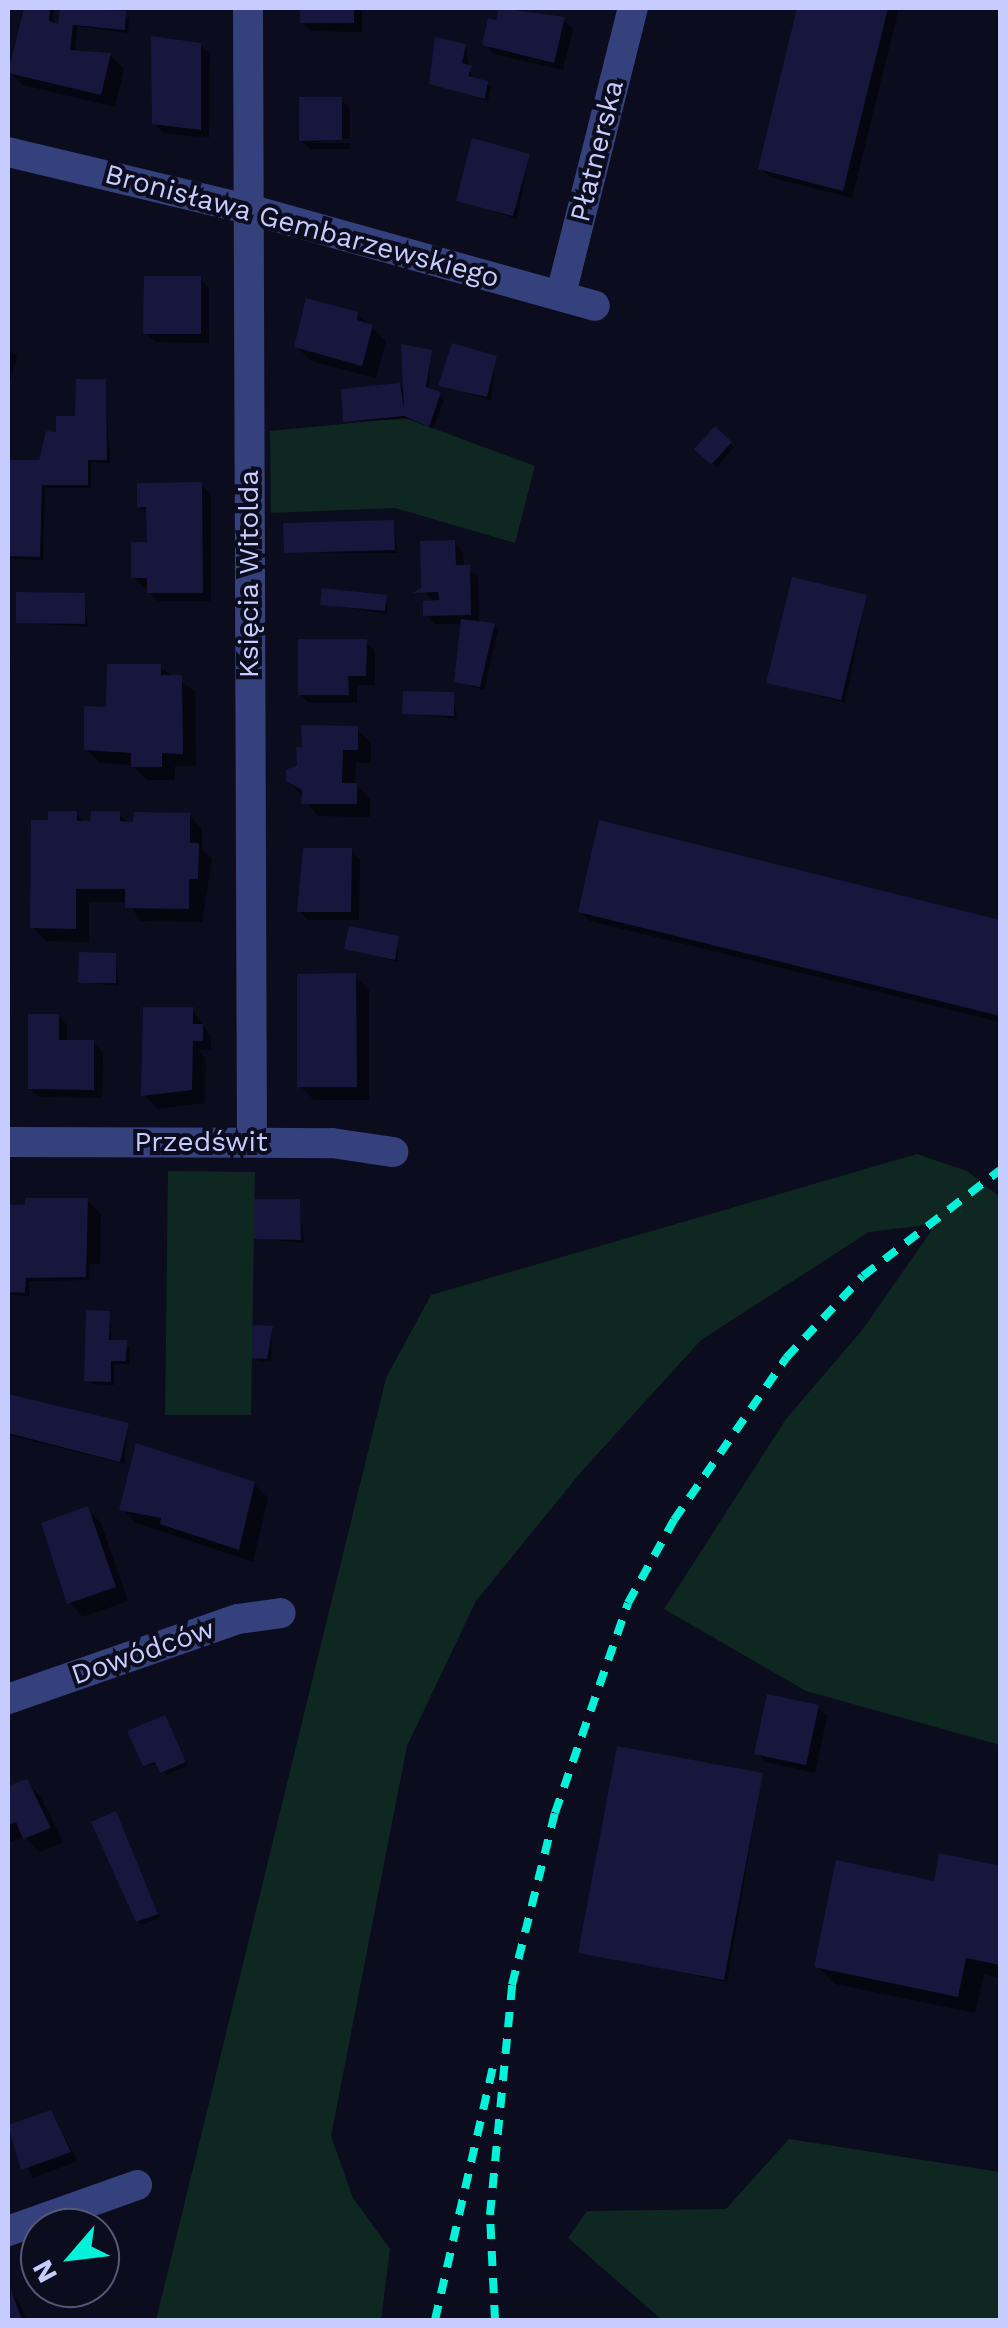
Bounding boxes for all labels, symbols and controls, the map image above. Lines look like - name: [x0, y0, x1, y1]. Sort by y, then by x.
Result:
- street label: Płatnerska: [563, 77, 631, 225]
- street label: Bronisława Gembarzewskiego: [101, 157, 503, 295]
- street label: Księcia Witolda: [232, 469, 266, 679]
- street label: Przedświt: [134, 1125, 268, 1159]
- street label: Dowódców: [67, 1612, 219, 1692]
- north arrow: [20, 2208, 120, 2308]
- text: N: [25, 2254, 64, 2288]

